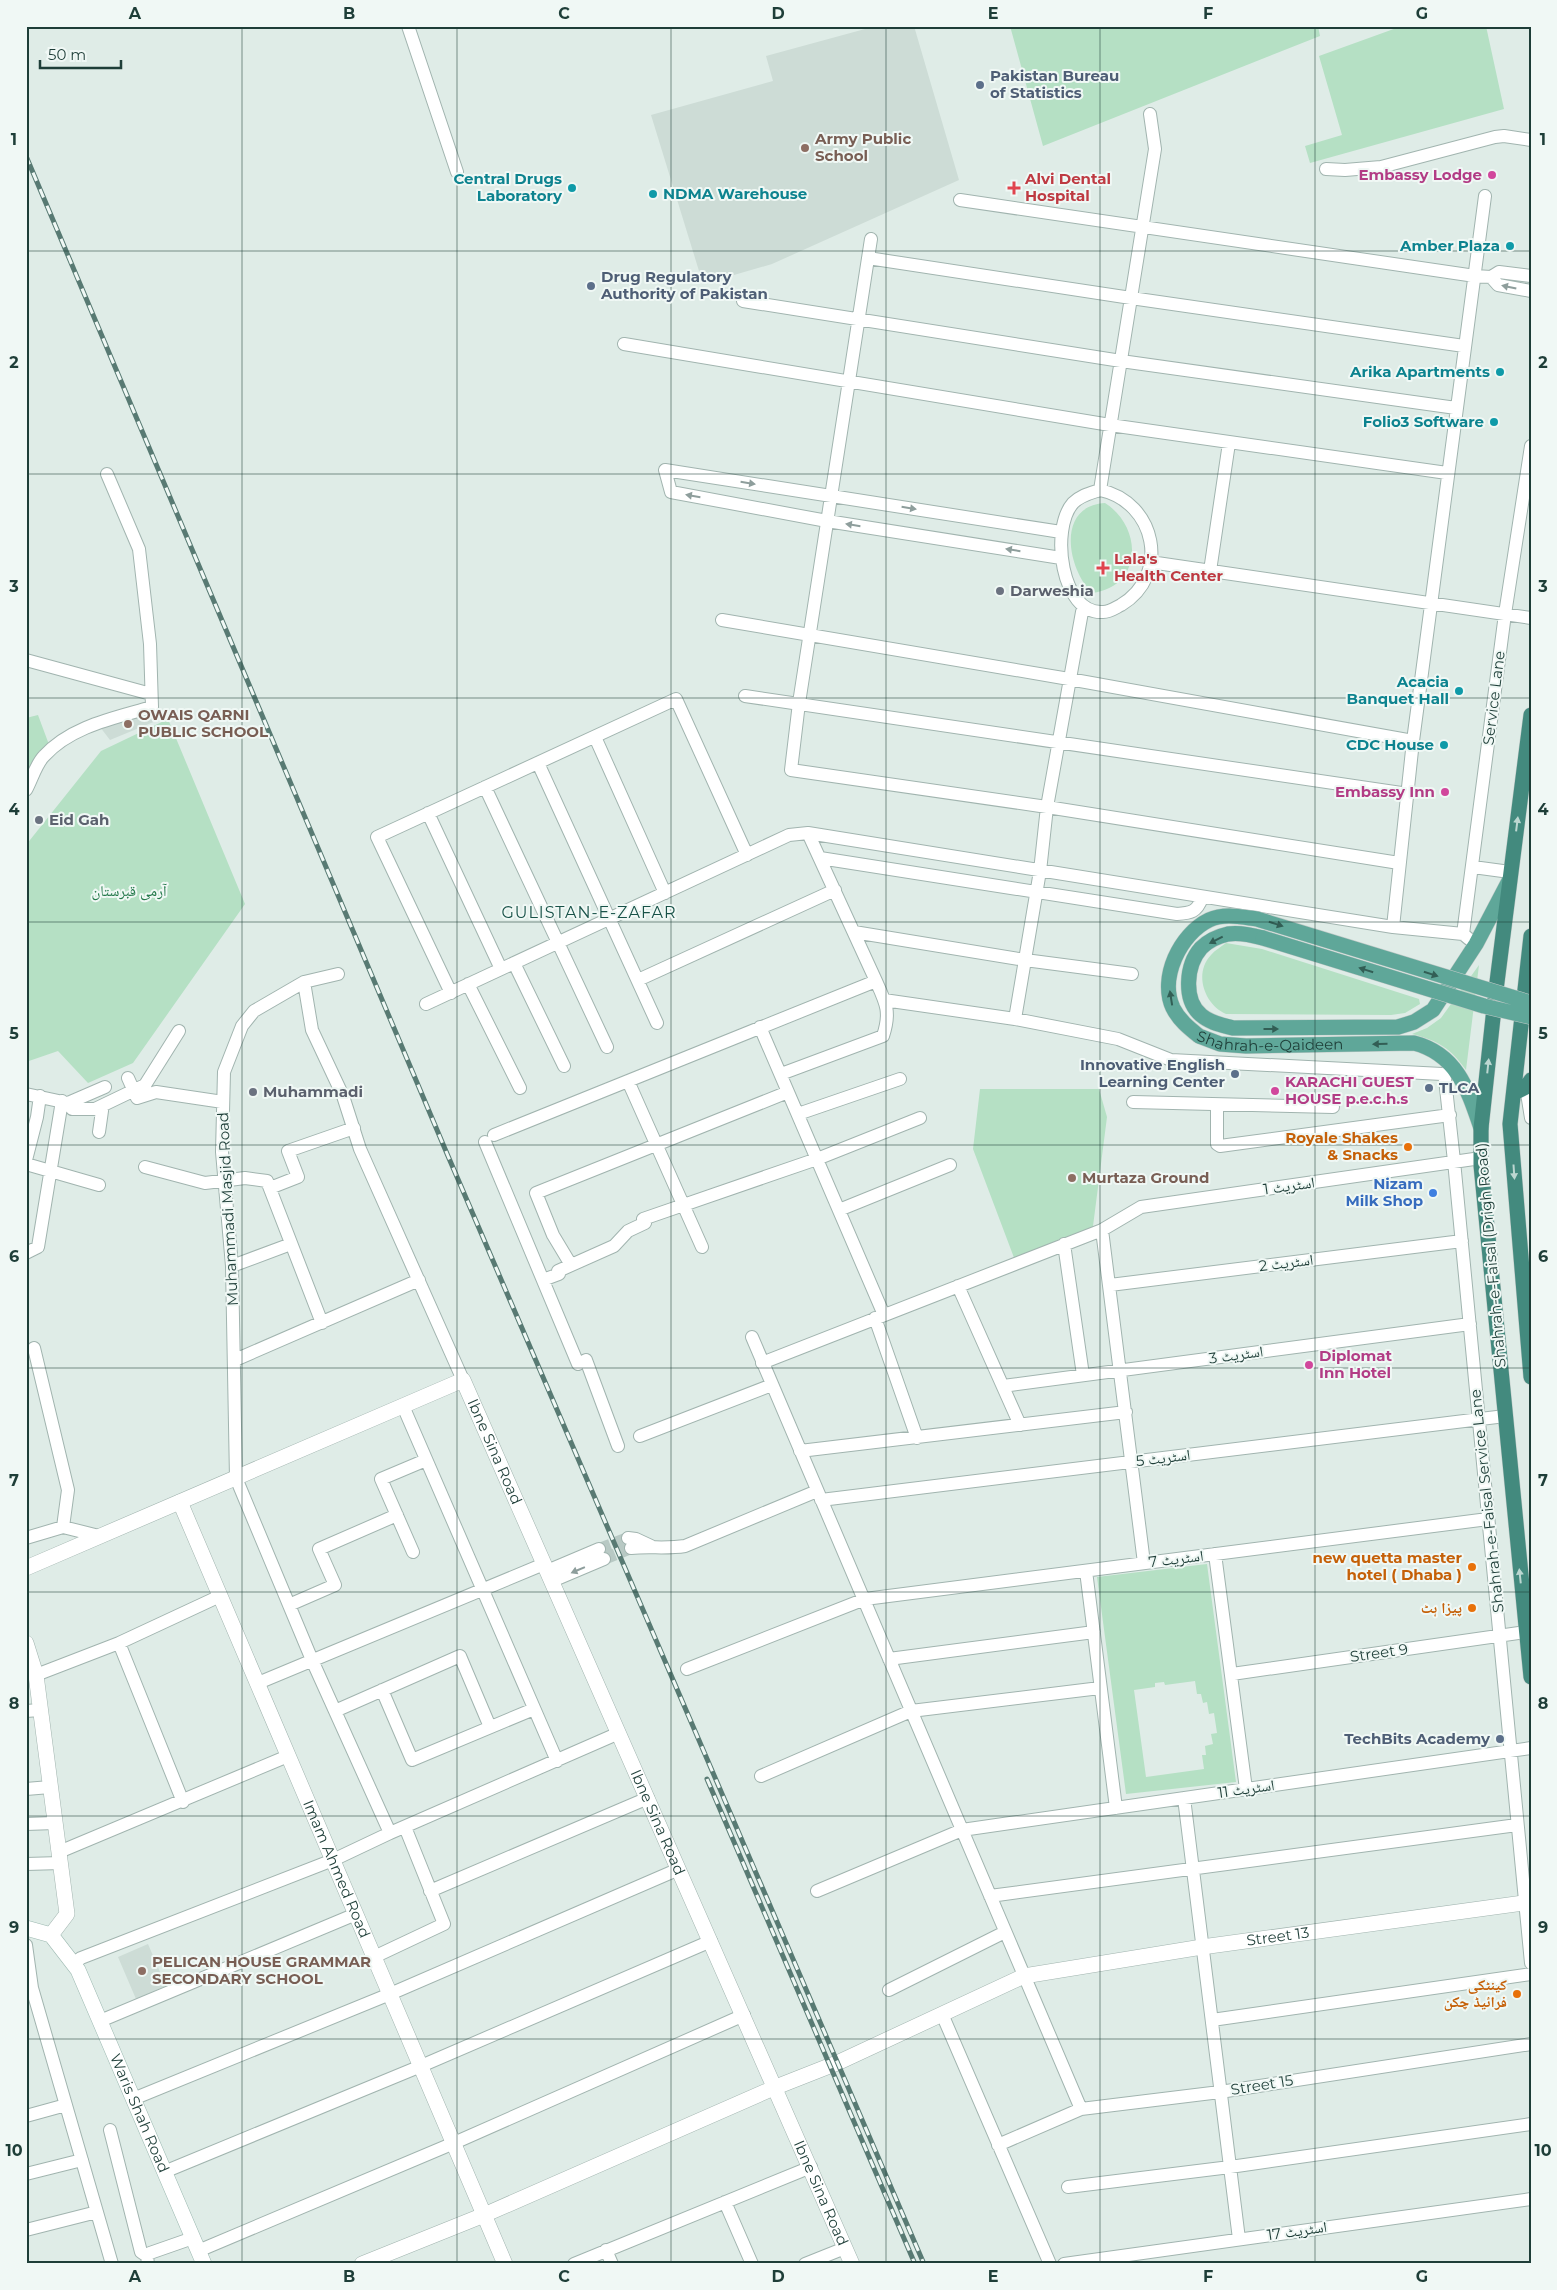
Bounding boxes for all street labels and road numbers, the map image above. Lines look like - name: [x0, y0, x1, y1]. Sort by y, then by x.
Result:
- street label: Service Lane: [1478, 650, 1509, 746]
- street label: Shahrah-e-Qaideen: [1194, 1026, 1343, 1055]
- street label: Muhammadi Masjid Road: [213, 1112, 242, 1306]
- street label: Shahrah-e-Faisal (Drigh Road): [1471, 1142, 1510, 1368]
- street label: اسٹریٹ 1: [1262, 1173, 1316, 1199]
- street label: اسٹریٹ 2: [1258, 1250, 1314, 1275]
- street label: اسٹریٹ 3: [1208, 1341, 1264, 1368]
- street label: Shahrah-e-Faisal Service Lane: [1465, 1388, 1508, 1614]
- street label: Ibne Sina Road: [463, 1396, 527, 1507]
- street label: اسٹریٹ 5: [1135, 1445, 1191, 1470]
- street label: اسٹریٹ 7: [1147, 1546, 1204, 1571]
- street label: Street 9: [1349, 1639, 1409, 1666]
- street label: Ibne Sina Road: [627, 1766, 690, 1878]
- street label: اسٹریٹ 11: [1216, 1775, 1276, 1802]
- street label: Imam Ahmed Road: [299, 1797, 375, 1941]
- street label: Street 13: [1245, 1922, 1310, 1950]
- street label: Waris Shah Road: [106, 2051, 174, 2175]
- street label: Street 15: [1229, 2070, 1295, 2099]
- street label: Ibne Sina Road: [790, 2137, 853, 2249]
- street label: اسٹریٹ 17: [1266, 2217, 1328, 2244]

